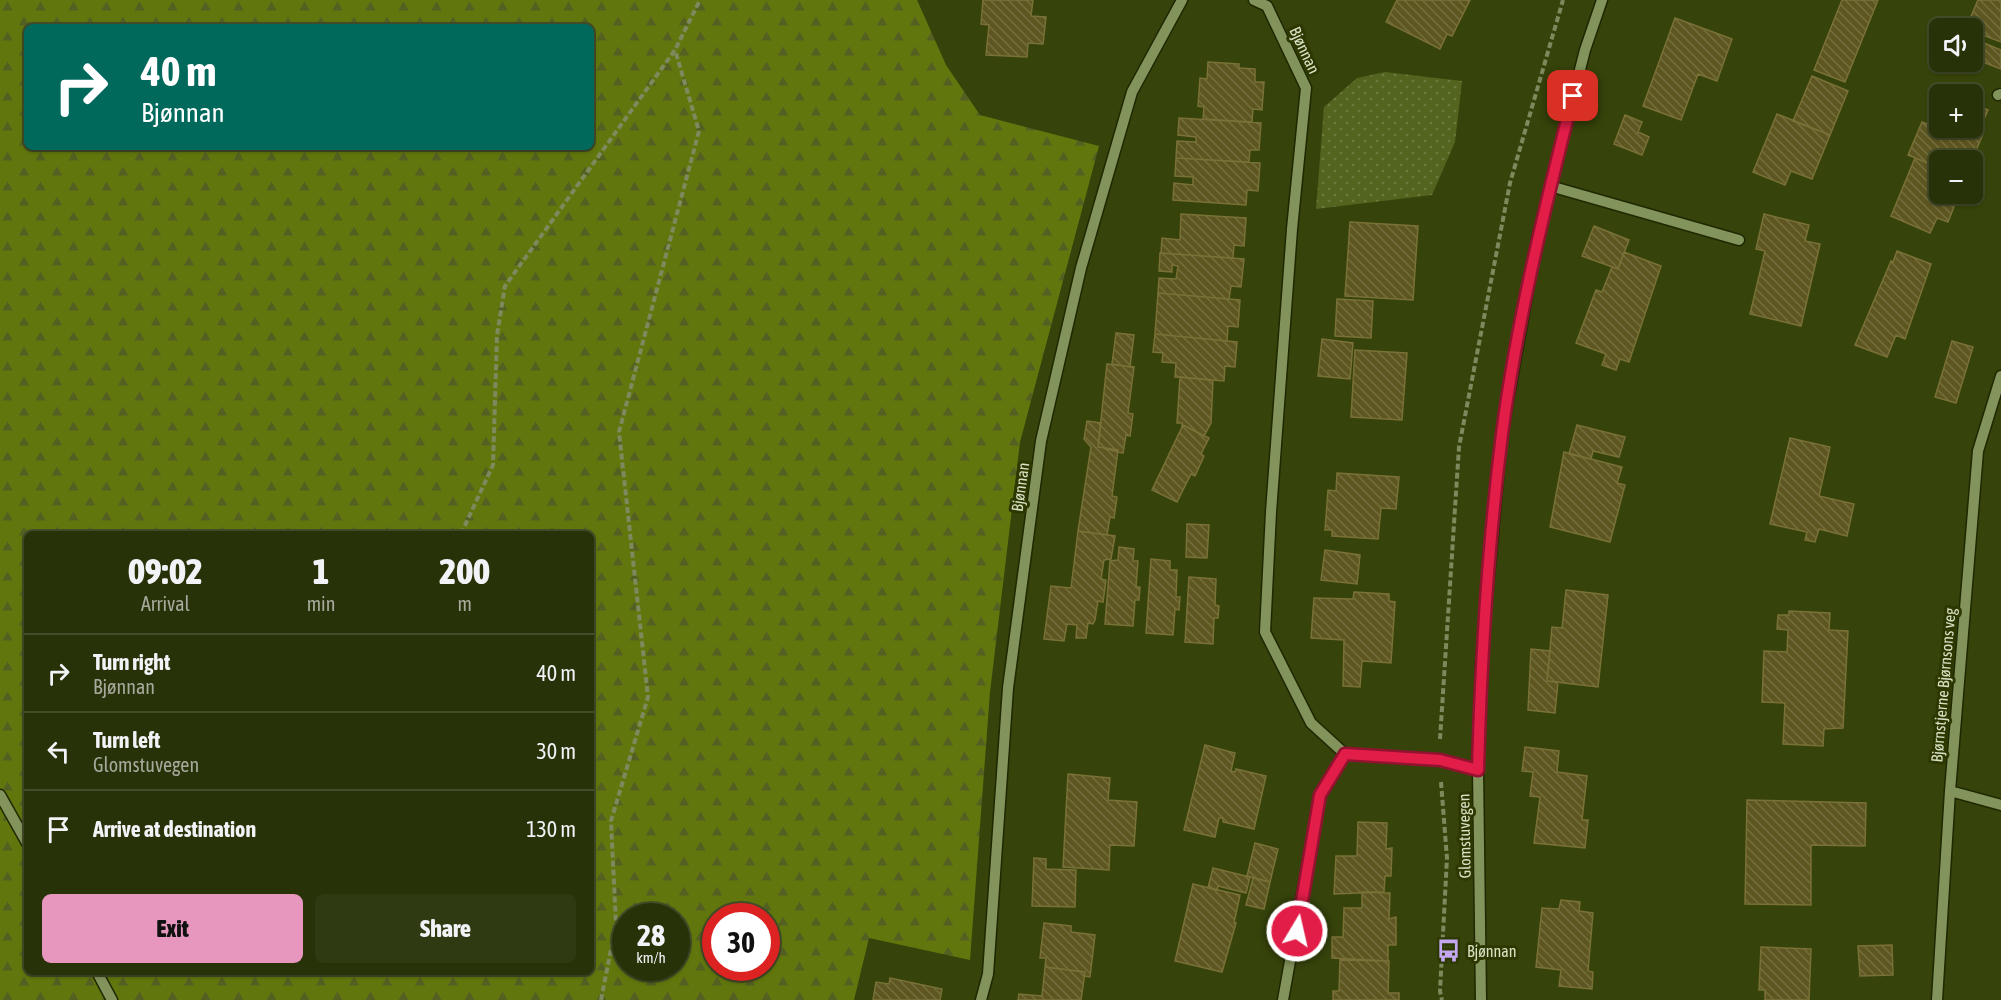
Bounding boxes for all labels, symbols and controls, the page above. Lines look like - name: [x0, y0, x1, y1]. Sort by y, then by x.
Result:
- map controls: [1929, 18, 1983, 204]
- button: sound: [1929, 18, 1983, 72]
- street label: Bjønnan: [1285, 24, 1324, 77]
- text: 40 m: [141, 47, 216, 95]
- icon: right: [42, 48, 120, 126]
- pin: [1547, 70, 1598, 121]
- icon: arrive: [1556, 79, 1589, 112]
- button: +: [1929, 84, 1983, 138]
- text: Bjønnan: [141, 97, 225, 128]
- button: −: [1929, 150, 1983, 204]
- street label: Bjønnan: [1008, 461, 1033, 513]
- text: 09:02: [128, 550, 203, 592]
- text: 1: [313, 550, 329, 592]
- text: 200: [439, 550, 490, 592]
- text: Arrival: [141, 592, 190, 615]
- text: min: [307, 592, 335, 615]
- text: m: [457, 592, 472, 615]
- street label: Bjørnstjerne Bjørnsons veg: [1927, 607, 1960, 763]
- text: Turn right: [93, 649, 170, 675]
- icon: right: [42, 657, 75, 690]
- text: 40 m: [536, 660, 576, 686]
- text: Bjønnan: [93, 675, 155, 698]
- text: Turn left: [93, 727, 160, 753]
- icon: left: [42, 735, 75, 768]
- text: 30 m: [536, 738, 576, 764]
- text: Glomstuvegen: [93, 753, 199, 776]
- street label: Glomstuvegen: [1454, 793, 1475, 879]
- icon: arrive: [42, 813, 75, 846]
- text: Arrive at destination: [93, 816, 256, 842]
- text: 130 m: [526, 816, 576, 842]
- button: Exit: [42, 894, 303, 963]
- button: Share: [315, 894, 576, 963]
- position arrow: [1265, 899, 1329, 963]
- speed limit sign: 30: [702, 903, 780, 981]
- text: 28: [637, 918, 665, 952]
- bus stop icon: Bjønnan: [1436, 938, 1462, 964]
- place label: Bjønnan: [1467, 942, 1517, 961]
- text: km/h: [636, 949, 666, 966]

